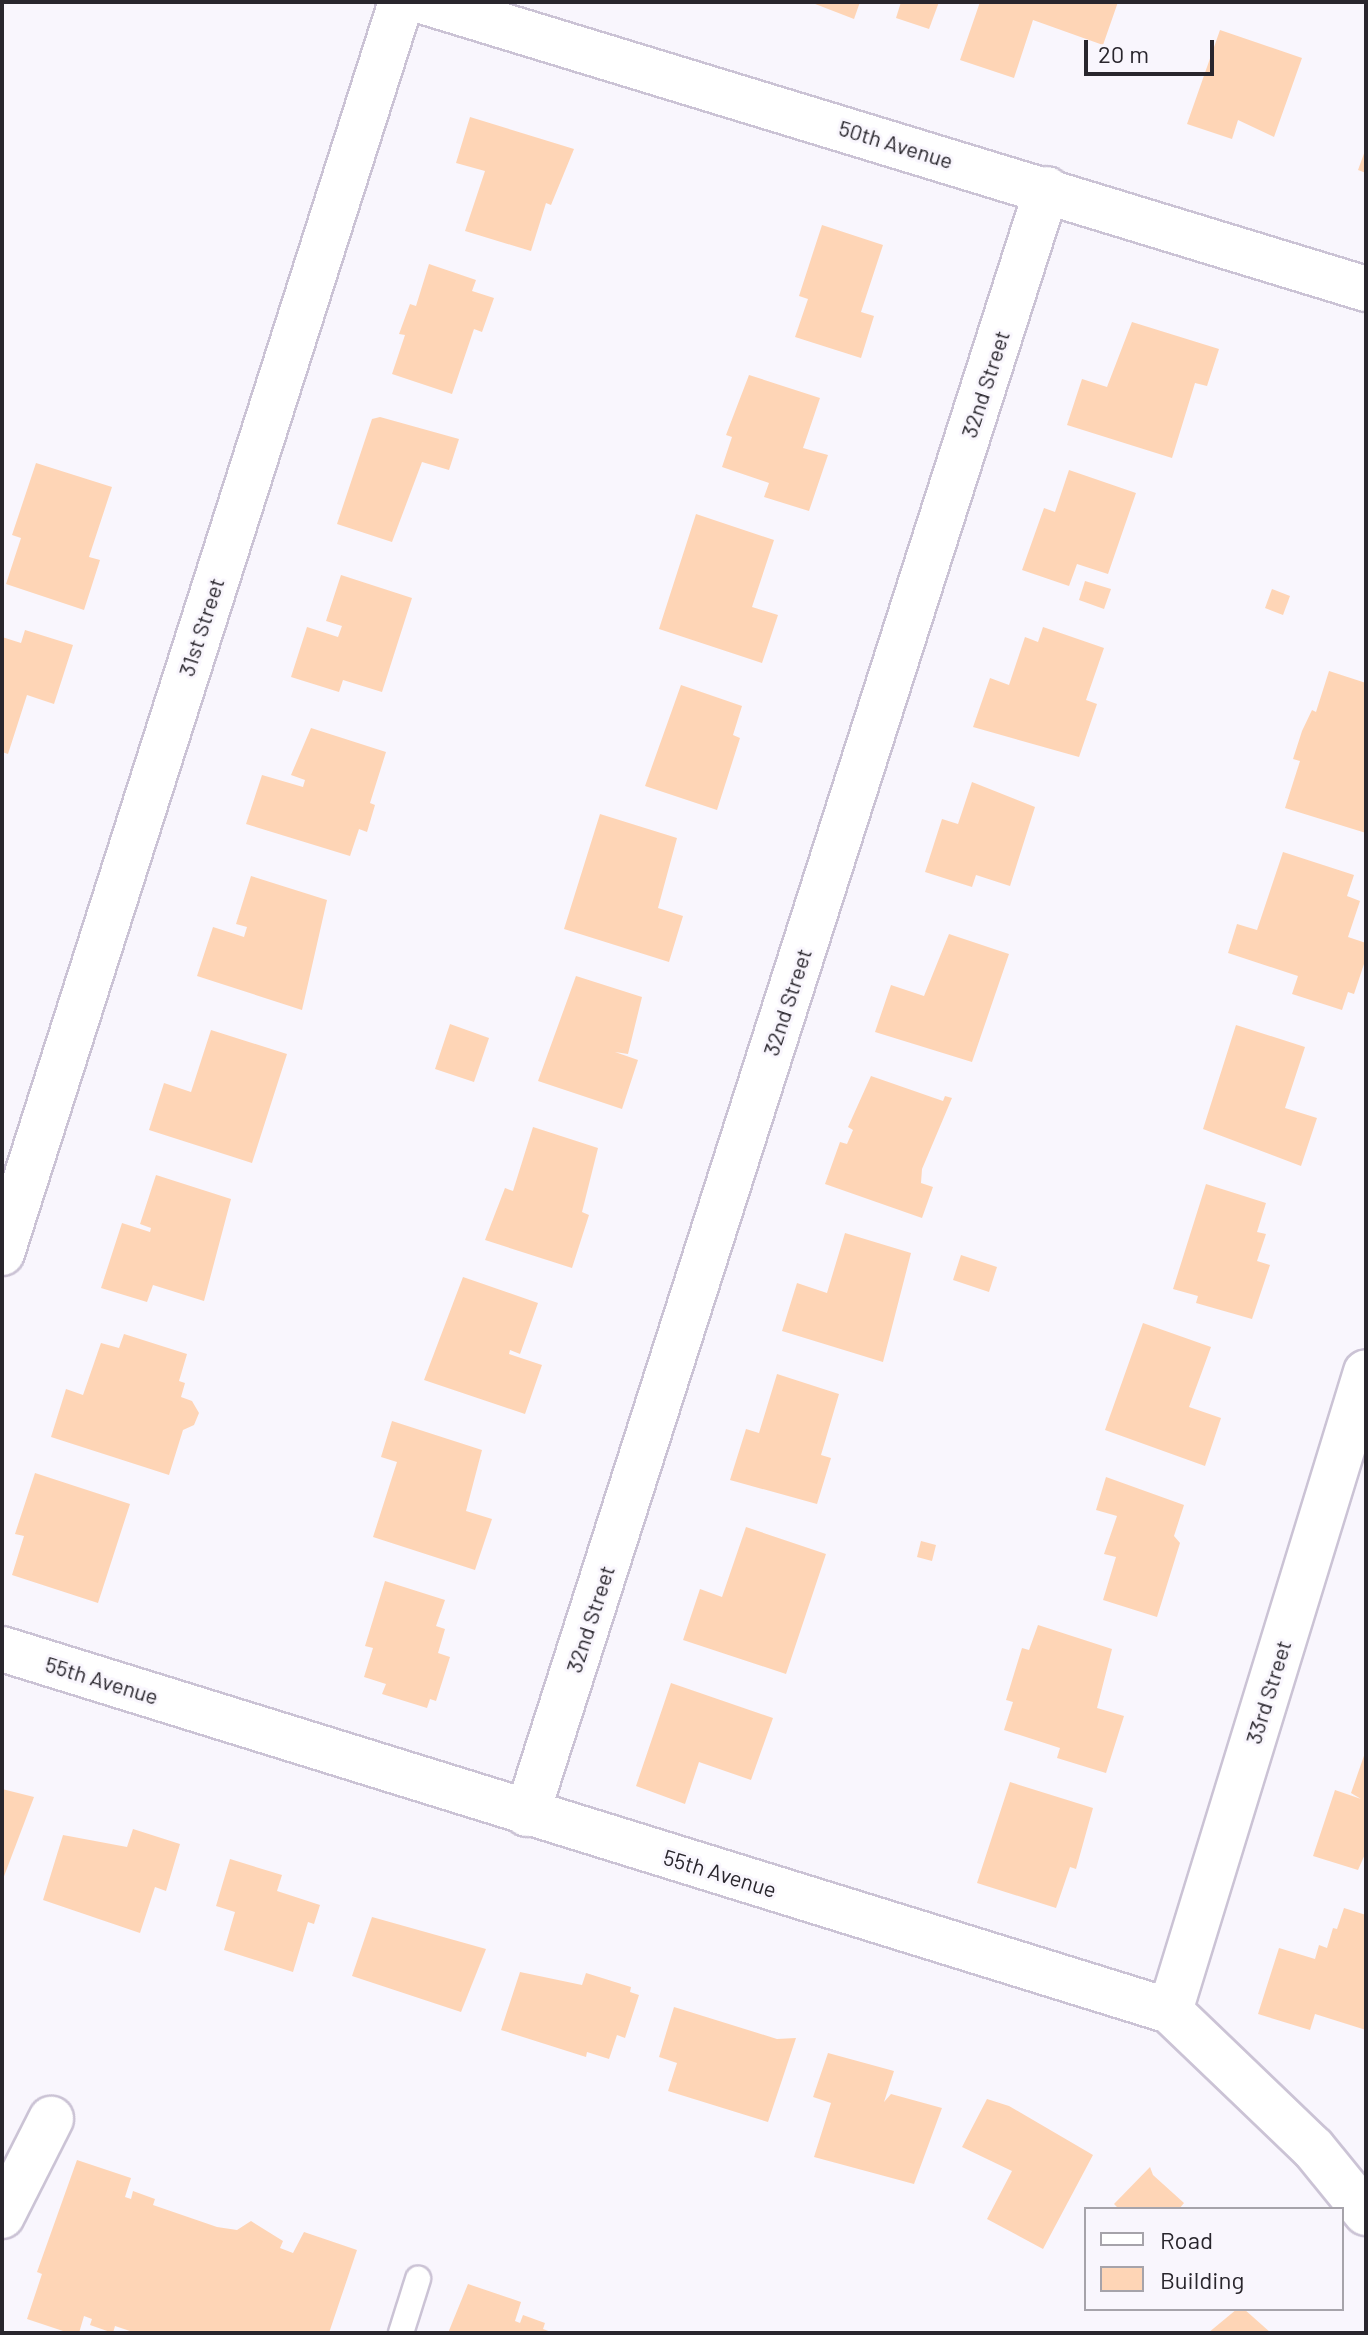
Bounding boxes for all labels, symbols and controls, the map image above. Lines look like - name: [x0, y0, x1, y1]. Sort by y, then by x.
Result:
- scale bar: [1088, 24, 1218, 74]
- text: 20 m: [1098, 39, 1149, 68]
- street label: 50th Avenue: [836, 114, 956, 174]
- street label: 32nd Street: [955, 327, 1015, 441]
- street label: 31st Street: [173, 574, 229, 680]
- street label: 32nd Street: [757, 945, 817, 1059]
- street label: 32nd Street: [560, 1562, 620, 1676]
- street label: 33rd Street: [1240, 1637, 1296, 1747]
- street label: 55th Avenue: [42, 1650, 162, 1710]
- street label: 55th Avenue: [660, 1843, 780, 1903]
- legend: [1084, 2207, 1344, 2311]
- text: Road: [1160, 2225, 1213, 2254]
- text: Building: [1160, 2265, 1244, 2294]

